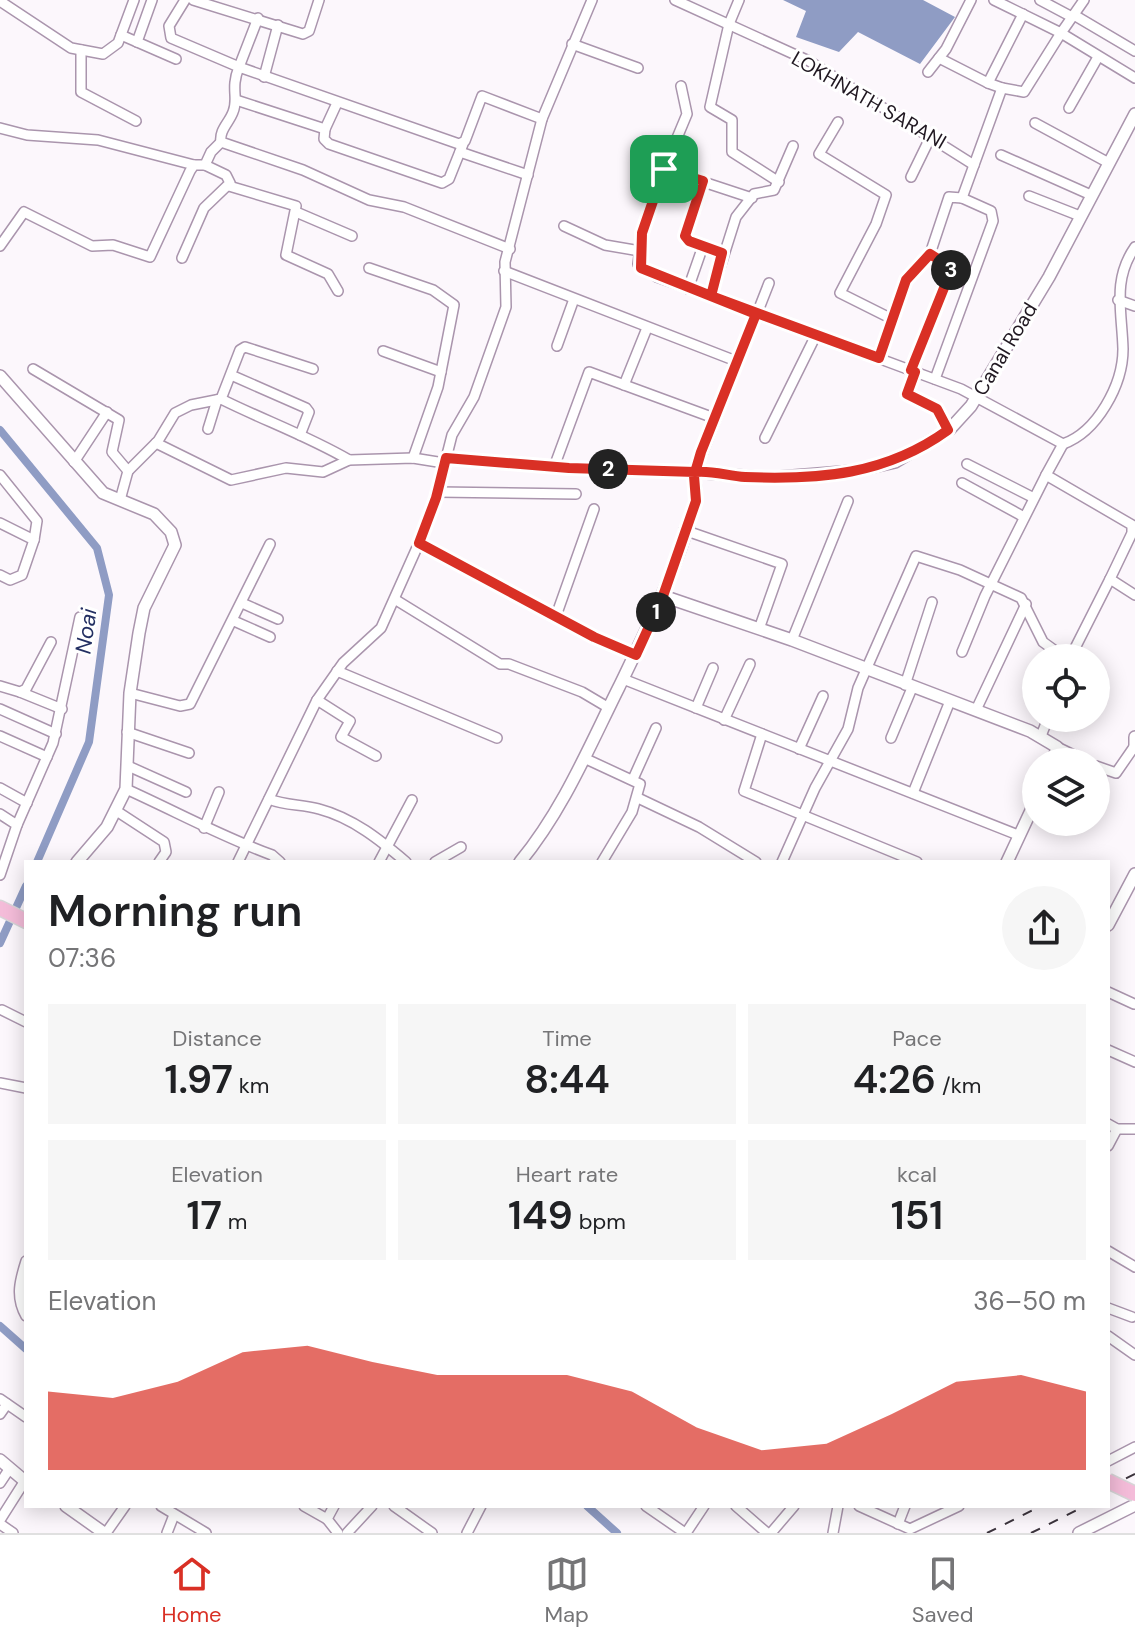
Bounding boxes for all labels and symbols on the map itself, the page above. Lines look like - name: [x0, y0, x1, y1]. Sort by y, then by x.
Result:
- street label: LOKHNATH SARANI: [787, 45, 951, 155]
- pin: [630, 135, 698, 203]
- pin: 3: [931, 250, 971, 290]
- street label: Canal Road: [967, 298, 1043, 400]
- pin: 2: [588, 449, 628, 489]
- pin: 1: [636, 592, 676, 632]
- water label: Noai: [68, 606, 104, 656]

